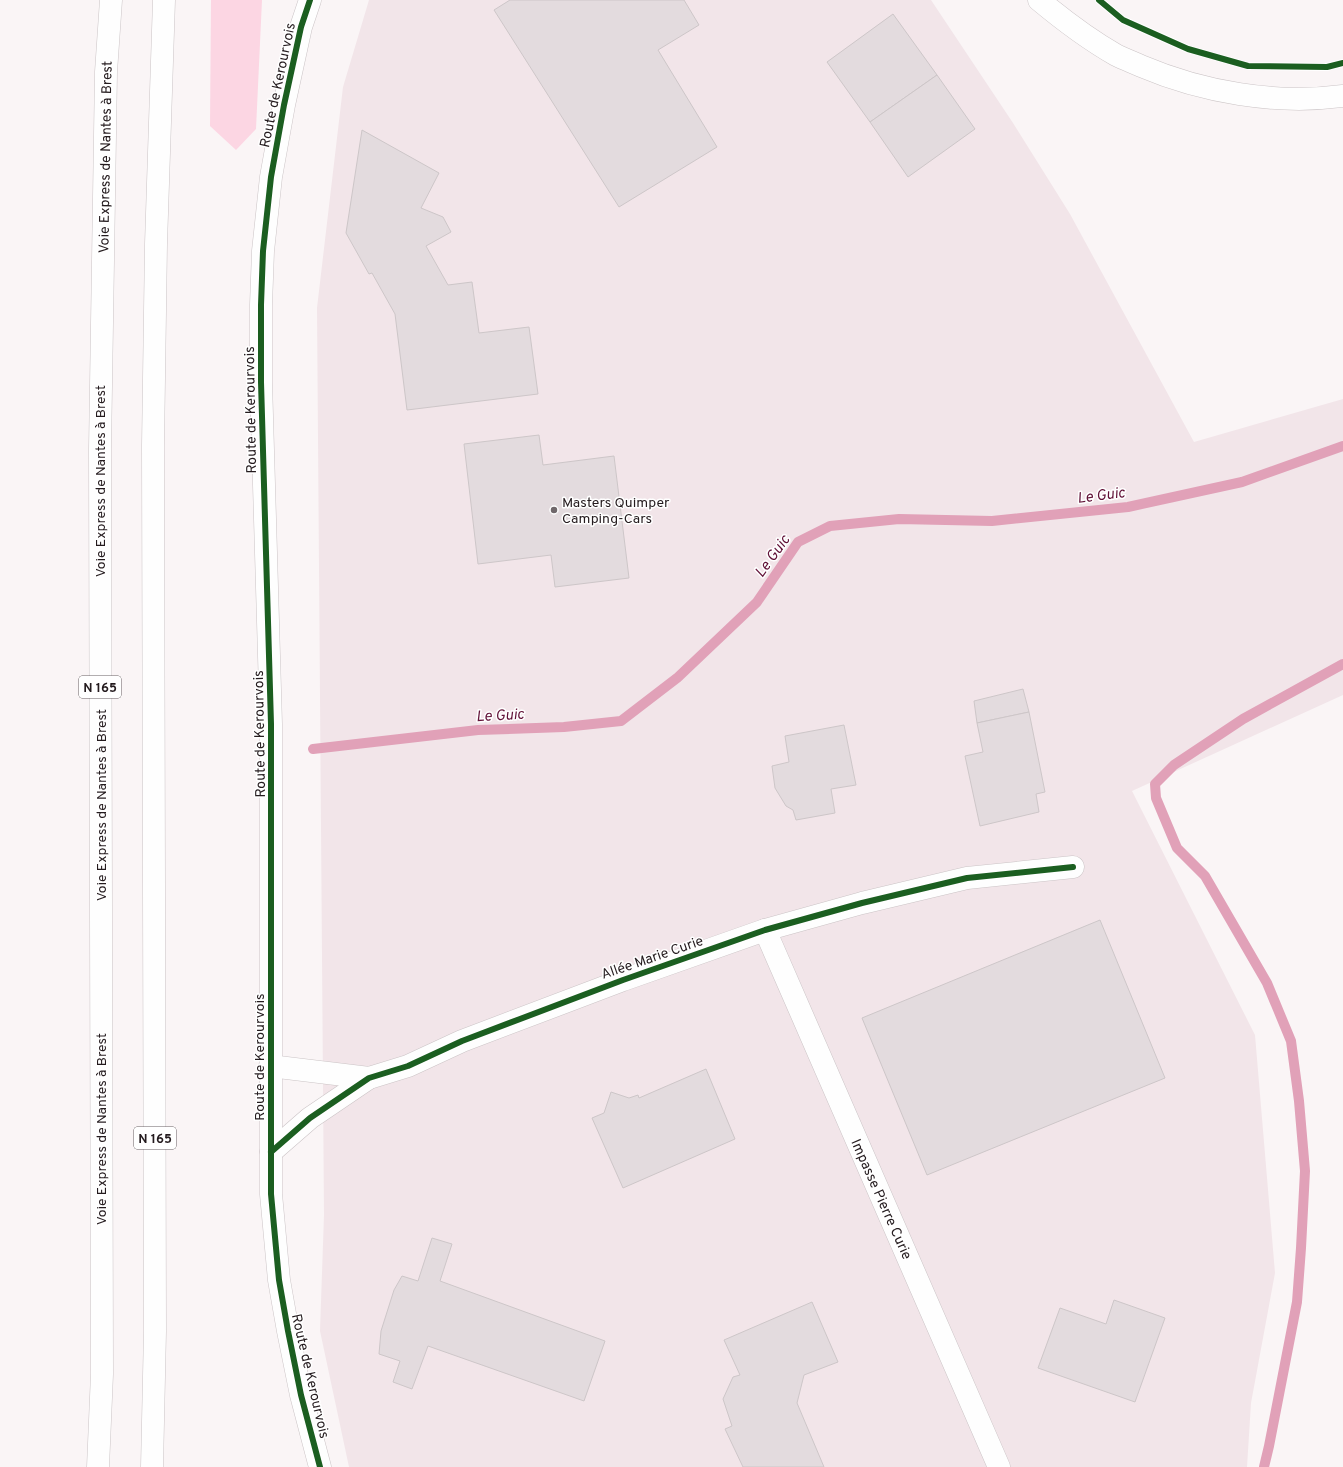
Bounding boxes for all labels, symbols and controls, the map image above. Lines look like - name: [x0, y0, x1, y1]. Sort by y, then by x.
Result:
- street label: Route de Kerourvois: [257, 21, 300, 149]
- street label: Voie Express de Nantes à Brest: [96, 61, 117, 253]
- street label: Route de Kerourvois: [242, 346, 261, 474]
- street label: Voie Express de Nantes à Brest: [93, 385, 110, 577]
- water label: Le Guic: [1076, 484, 1127, 509]
- place label: Masters Quimper Camping-Cars: [562, 495, 670, 528]
- marker: Masters Quimper Camping-Cars: [549, 505, 559, 515]
- water label: Le Guic: [751, 531, 796, 582]
- street label: Route de Kerourvois: [251, 670, 270, 798]
- road number: N 165: [79, 676, 121, 698]
- water label: Le Guic: [476, 706, 525, 727]
- street label: Voie Express de Nantes à Brest: [94, 709, 111, 901]
- street label: Allée Marie Curie: [599, 933, 706, 984]
- street label: Route de Kerourvois: [252, 993, 269, 1121]
- street label: Voie Express de Nantes à Brest: [94, 1033, 111, 1225]
- road number: N 165: [134, 1127, 176, 1149]
- street label: Impasse Pierre Curie: [846, 1137, 915, 1263]
- street label: Route de Kerourvois: [287, 1312, 332, 1440]

